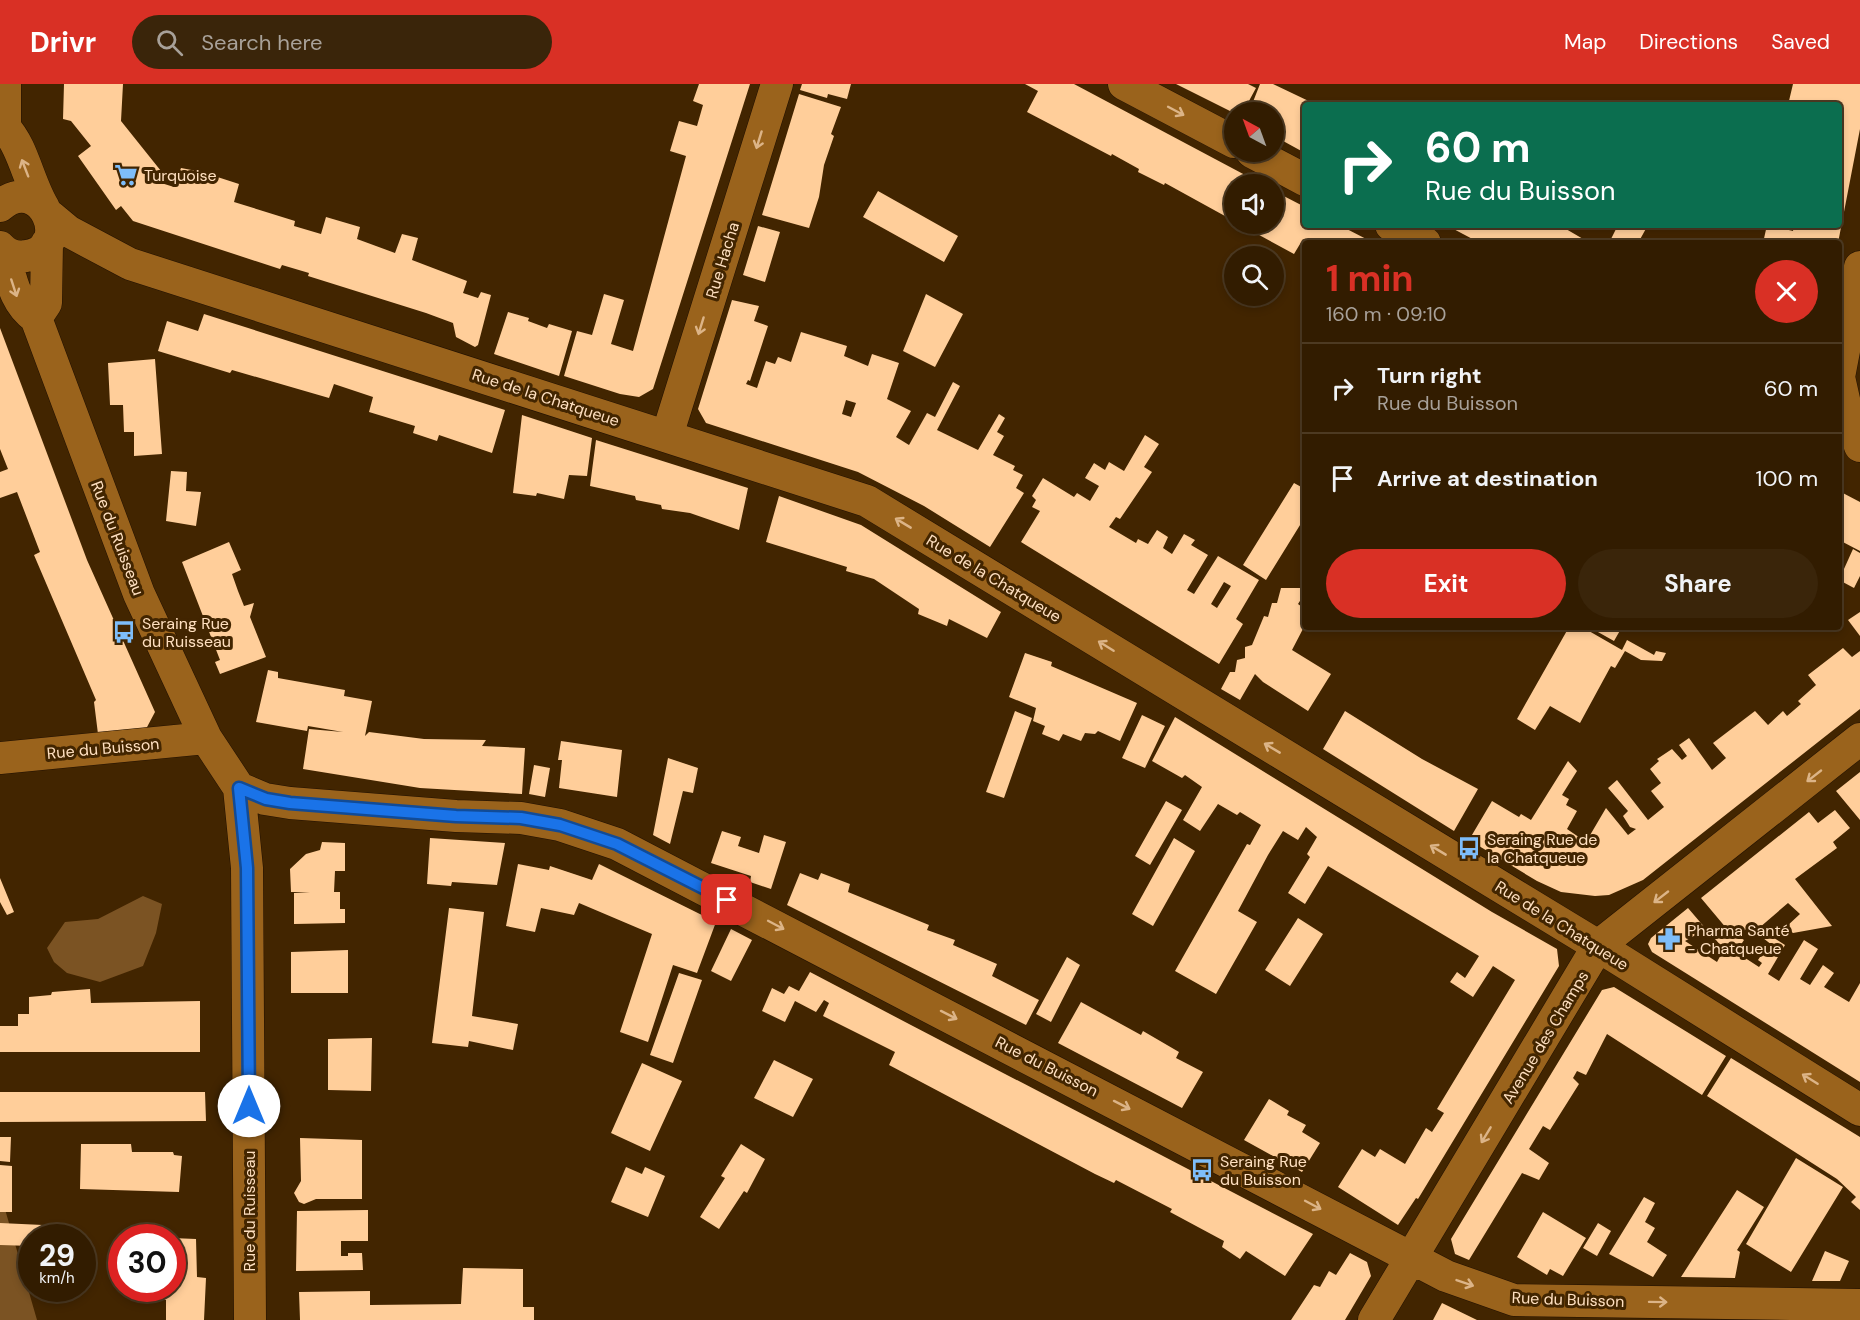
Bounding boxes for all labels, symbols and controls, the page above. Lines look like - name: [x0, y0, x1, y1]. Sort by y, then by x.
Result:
- search box: [132, 15, 552, 69]
- text: Drivr: [30, 24, 96, 61]
- icon: search: [153, 26, 186, 59]
- text: Search here: [201, 28, 323, 57]
- text: Map: [1564, 28, 1606, 56]
- text: Directions: [1639, 28, 1738, 56]
- text: Saved: [1771, 28, 1830, 56]
- north arrow: [1224, 102, 1284, 162]
- map controls: [1224, 102, 1284, 306]
- one-way arrow: [1167, 105, 1184, 117]
- text: 60 m: [1425, 120, 1531, 175]
- icon: right: [1326, 126, 1404, 204]
- one-way arrow: [753, 130, 764, 149]
- one-way arrow: [18, 159, 29, 177]
- supermarket icon: Turquoise: [113, 162, 139, 188]
- place label: Turquoise: [144, 165, 217, 186]
- text: Rue du Buisson: [1425, 173, 1615, 208]
- button: sound: [1224, 174, 1284, 234]
- street label: Rue Hacha: [701, 219, 744, 301]
- button: search: [1224, 246, 1284, 306]
- text: 1 min: [1326, 255, 1414, 302]
- button: close: [1755, 260, 1818, 323]
- one-way arrow: [10, 278, 21, 297]
- text: 160 m · 09:10: [1326, 301, 1446, 327]
- one-way arrow: [695, 316, 706, 335]
- text: Turn right: [1377, 361, 1482, 390]
- street label: Rue de la Chatqueue: [470, 364, 622, 431]
- icon: right: [1326, 372, 1359, 405]
- text: 60 m: [1764, 374, 1818, 403]
- text: Rue du Buisson: [1377, 390, 1518, 416]
- icon: arrive: [1326, 462, 1359, 495]
- text: Arrive at destination: [1377, 464, 1598, 493]
- text: 100 m: [1756, 464, 1818, 493]
- street label: Rue du Ruisseau: [86, 478, 149, 598]
- one-way arrow: [895, 516, 912, 529]
- street label: Rue de la Chatqueue: [922, 530, 1065, 627]
- button: Exit: [1326, 549, 1566, 618]
- button: Share: [1578, 549, 1818, 618]
- place label: Seraing Rue du Ruisseau: [142, 613, 231, 652]
- bus stop icon: Seraing Rue du Ruisseau: [111, 619, 137, 645]
- one-way arrow: [1098, 640, 1115, 652]
- street label: Rue du Buisson: [46, 733, 160, 764]
- one-way arrow: [1264, 742, 1281, 754]
- one-way arrow: [1806, 769, 1822, 782]
- place label: Seraing Rue de la Chatqueue: [1487, 829, 1597, 868]
- bus stop icon: Seraing Rue de la Chatqueue: [1456, 835, 1482, 861]
- one-way arrow: [1430, 843, 1447, 855]
- pin: [701, 874, 752, 925]
- street label: Rue de la Chatqueue: [1491, 876, 1632, 975]
- icon: arrive: [710, 883, 743, 916]
- one-way arrow: [1653, 890, 1669, 903]
- one-way arrow: [766, 920, 784, 931]
- place label: Pharma Santé - Chatqueue: [1687, 920, 1790, 959]
- pharmacy icon: Pharma Santé - Chatqueue: [1656, 926, 1682, 952]
- street label: Avenue des Champs: [1497, 967, 1593, 1108]
- one-way arrow: [939, 1010, 957, 1021]
- street label: Rue du Buisson: [992, 1031, 1102, 1101]
- one-way arrow: [1802, 1073, 1819, 1085]
- position arrow: [217, 1074, 281, 1138]
- one-way arrow: [1112, 1100, 1130, 1111]
- one-way arrow: [1480, 1126, 1492, 1143]
- street label: Rue du Ruisseau: [239, 1150, 260, 1272]
- place label: Seraing Rue du Buisson: [1220, 1151, 1307, 1190]
- bus stop icon: Seraing Rue du Buisson: [1189, 1157, 1215, 1183]
- one-way arrow: [1304, 1199, 1321, 1211]
- speed limit sign: 30: [108, 1224, 186, 1302]
- text: 29: [39, 1236, 75, 1275]
- text: km/h: [39, 1268, 75, 1288]
- one-way arrow: [1456, 1278, 1474, 1289]
- street label: Rue du Buisson: [1511, 1287, 1625, 1312]
- one-way arrow: [1647, 1296, 1667, 1307]

